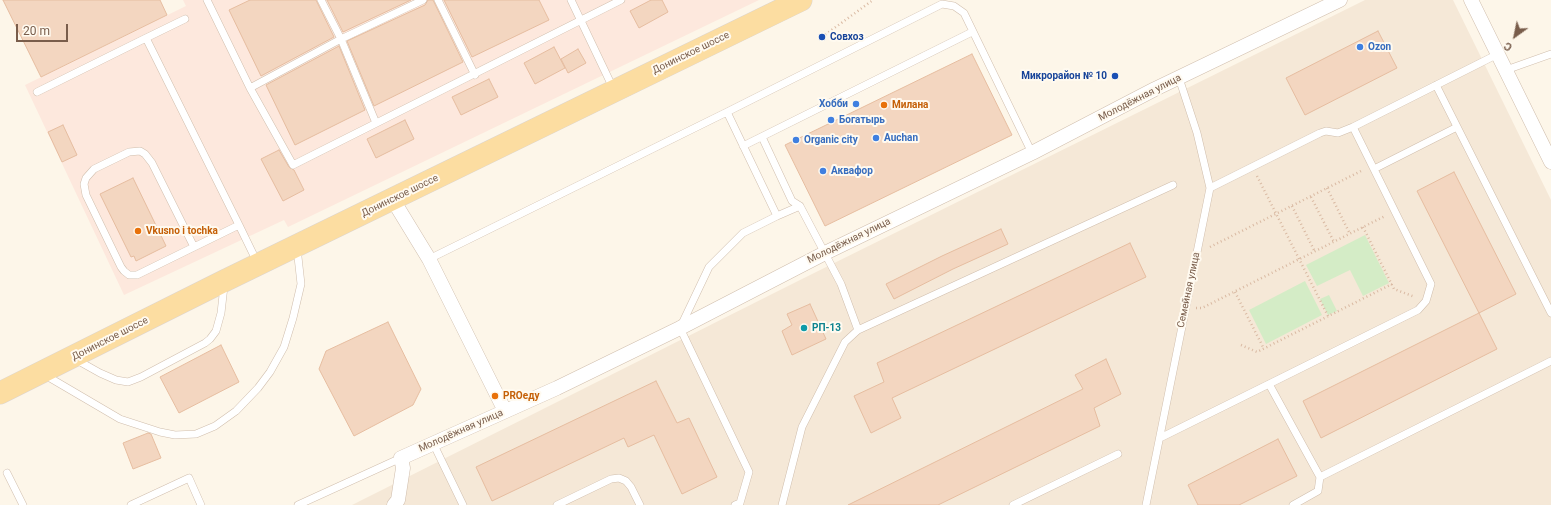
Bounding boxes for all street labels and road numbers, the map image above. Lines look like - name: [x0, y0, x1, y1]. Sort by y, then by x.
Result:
- street label: Донинское шоссе: [651, 29, 731, 77]
- street label: Молодёжная улица: [1097, 72, 1183, 124]
- street label: Донинское шоссе: [360, 172, 440, 220]
- street label: Молодёжная улица: [805, 216, 893, 266]
- street label: Семейная улица: [1175, 251, 1203, 329]
- street label: Донинское шоссе: [70, 315, 150, 363]
- street label: Молодёжная улица: [417, 407, 505, 455]

